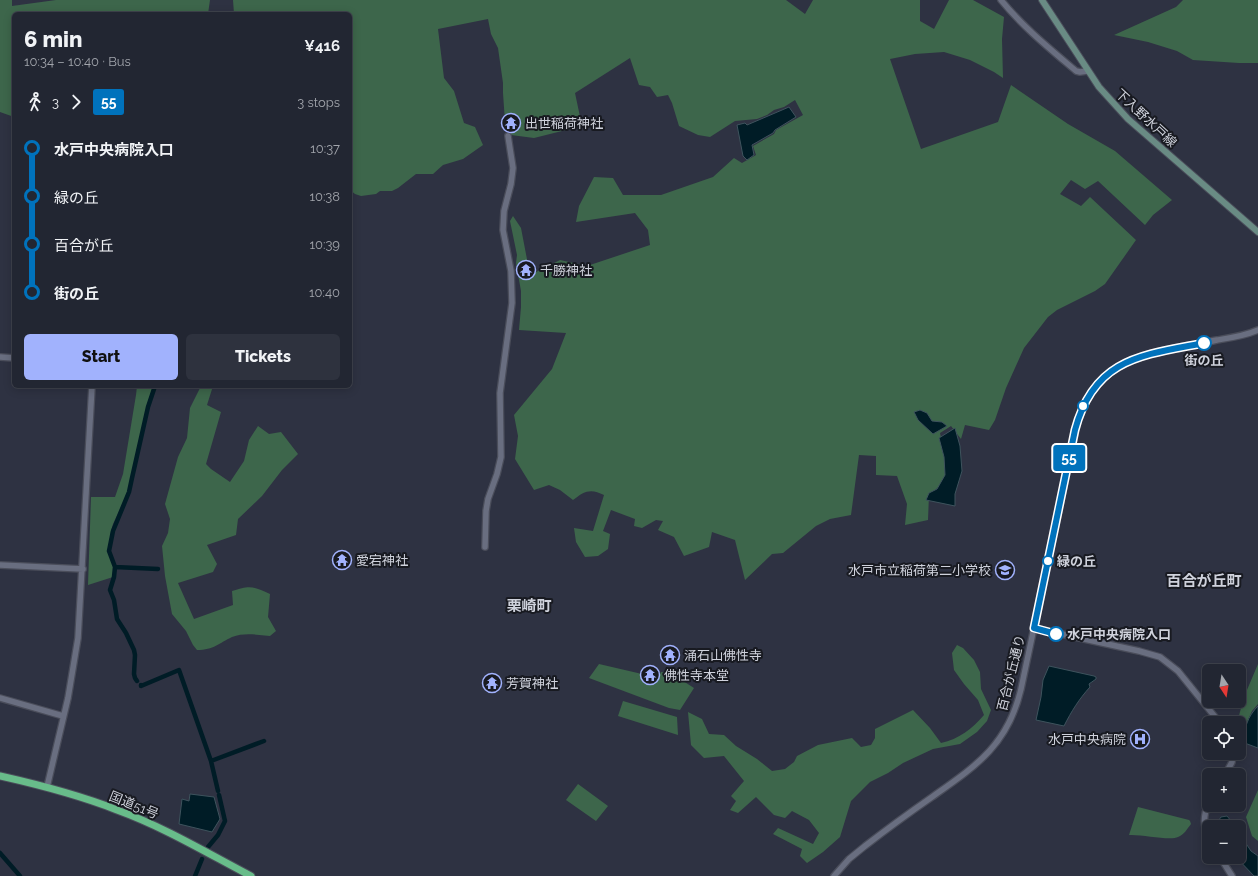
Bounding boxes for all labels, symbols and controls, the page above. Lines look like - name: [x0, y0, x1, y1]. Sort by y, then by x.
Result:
- text: 6 min: [24, 26, 82, 52]
- text: ¥416: [304, 37, 340, 55]
- text: 10:34 – 10:40 · Bus: [24, 54, 131, 69]
- street label: 下入野水戸線: [1112, 86, 1180, 150]
- icon: walk: [24, 91, 46, 113]
- icon: forward: [65, 91, 87, 113]
- text: 55: [101, 94, 116, 110]
- text: 3: [52, 95, 59, 110]
- text: 3 stops: [297, 95, 340, 110]
- temple icon: 出世稲荷神社: [500, 112, 522, 134]
- place label: 出世稲荷神社: [525, 116, 603, 131]
- text: 水戸中央病院入口: [54, 141, 174, 159]
- text: 10:37: [310, 141, 340, 156]
- text: 緑の丘: [54, 189, 99, 207]
- text: 10:38: [309, 189, 340, 204]
- text: 百合が丘: [54, 237, 114, 255]
- text: 10:39: [309, 237, 340, 252]
- temple icon: 千勝神社: [515, 259, 537, 281]
- place label: 千勝神社: [540, 263, 592, 278]
- text: 街の丘: [54, 285, 99, 303]
- text: 10:40: [309, 285, 340, 300]
- button: Start: [24, 334, 178, 380]
- button: Tickets: [186, 334, 340, 380]
- marker: 街の丘: [1196, 335, 1212, 351]
- place label: 街の丘: [1184, 353, 1224, 368]
- unlabelled marker: [1077, 400, 1089, 412]
- line badge: 55: [1051, 445, 1087, 471]
- text: 55: [1061, 450, 1077, 466]
- temple icon: 愛宕神社: [331, 549, 353, 571]
- place label: 愛宕神社: [356, 553, 408, 568]
- place label: 緑の丘: [1056, 554, 1096, 569]
- marker: 緑の丘: [1042, 555, 1054, 567]
- school or university icon: 水戸市立稲荷第二小学校: [994, 559, 1016, 581]
- place label: 水戸市立稲荷第二小学校: [848, 563, 991, 578]
- district label: 百合が丘町: [1166, 572, 1242, 590]
- district label: 栗崎町: [506, 597, 552, 615]
- marker: 水戸中央病院入口: [1048, 626, 1064, 642]
- place label: 水戸中央病院入口: [1067, 627, 1171, 642]
- street label: 百合が丘通り: [994, 633, 1028, 713]
- temple icon: 涌石山佛性寺: [659, 644, 681, 666]
- place label: 涌石山佛性寺: [684, 648, 762, 663]
- temple icon: 佛性寺本堂: [639, 664, 661, 686]
- north arrow: [1202, 664, 1246, 708]
- map controls: [1202, 664, 1246, 864]
- place label: 佛性寺本堂: [664, 668, 729, 683]
- temple icon: 芳賀神社: [481, 672, 503, 694]
- place label: 芳賀神社: [506, 676, 558, 691]
- button: locate: [1202, 716, 1246, 760]
- hospital icon: 水戸中央病院: [1129, 728, 1151, 750]
- place label: 水戸中央病院: [1048, 732, 1126, 747]
- button: +: [1202, 768, 1246, 812]
- street label: 国道51号: [107, 788, 161, 822]
- button: −: [1202, 820, 1246, 864]

